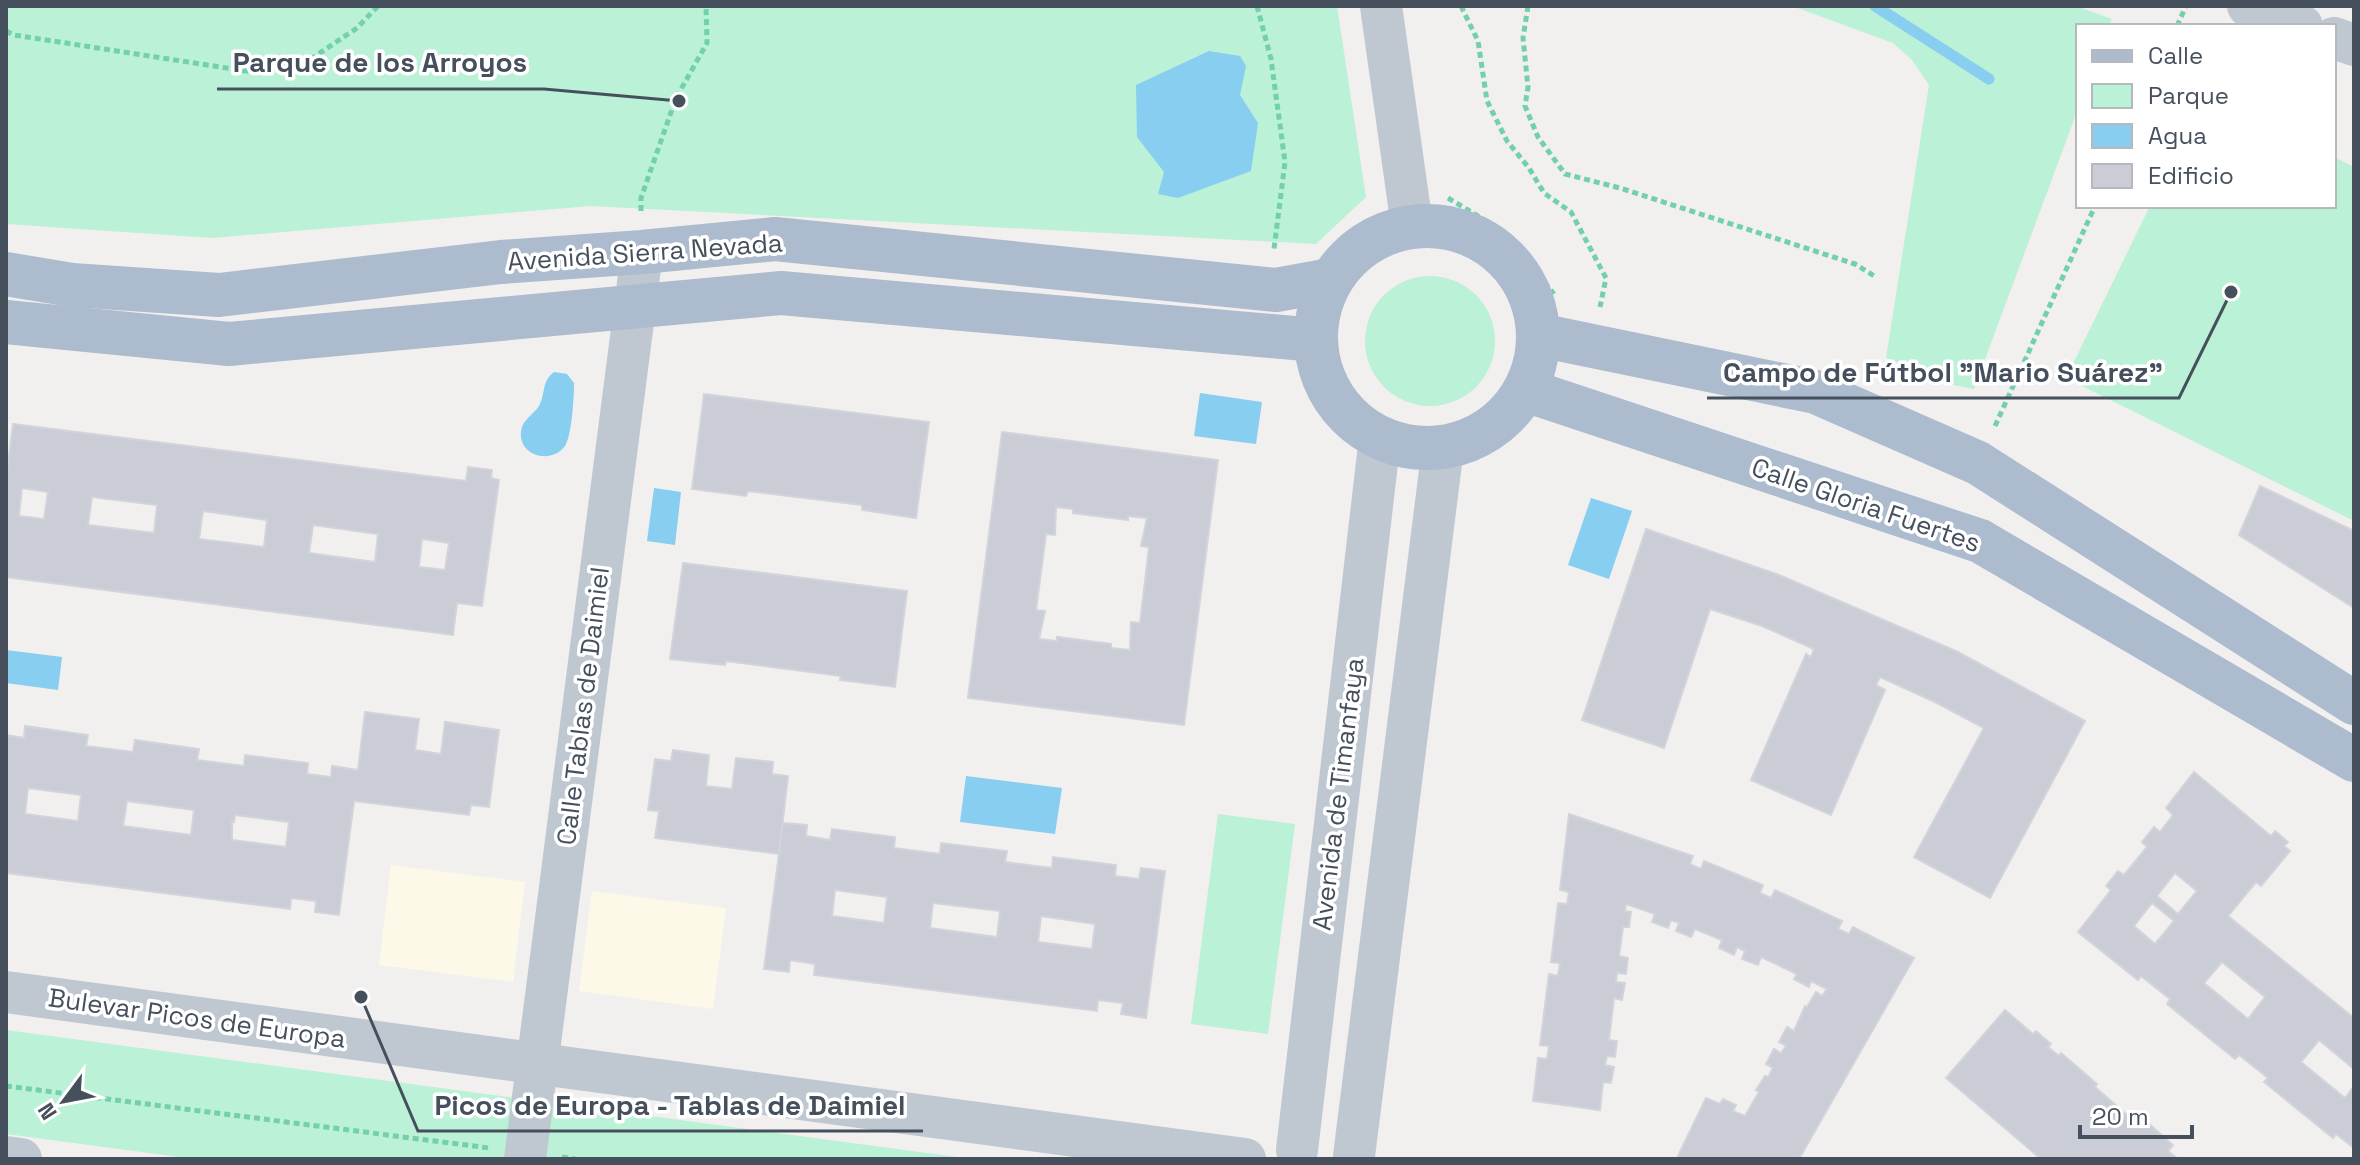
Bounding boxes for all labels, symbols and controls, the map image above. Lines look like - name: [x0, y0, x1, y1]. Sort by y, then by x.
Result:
- legend: [2076, 24, 2336, 208]
- callout: Parque de los Arroyos: [217, 37, 544, 89]
- text: Calle: [2148, 40, 2203, 71]
- text: Parque de los Arroyos: [233, 44, 527, 80]
- text: Parque: [2148, 80, 2229, 111]
- text: Agua: [2148, 120, 2207, 151]
- text: Edificio: [2148, 160, 2234, 191]
- street label: Avenida Sierra Nevada: [506, 225, 784, 279]
- callout: Campo de Fútbol "Mario Suárez": [1707, 346, 2179, 398]
- text: Campo de Fútbol "Mario Suárez": [1723, 354, 2163, 390]
- street label: Calle Gloria Fuertes: [1747, 450, 1985, 560]
- street label: Calle Tablas de Daimiel: [549, 565, 617, 847]
- street label: Avenida de Timanfaya: [1304, 656, 1372, 932]
- street label: Bulevar Picos de Europa: [46, 980, 348, 1056]
- north arrow: [24, 1061, 104, 1141]
- callout: Picos de Europa - Tablas de Daimiel: [418, 1079, 923, 1131]
- text: Picos de Europa - Tablas de Daimiel: [434, 1087, 906, 1123]
- scale bar: [2080, 1089, 2192, 1139]
- text: N: [31, 1098, 63, 1125]
- text: 20 m: [2092, 1101, 2149, 1132]

